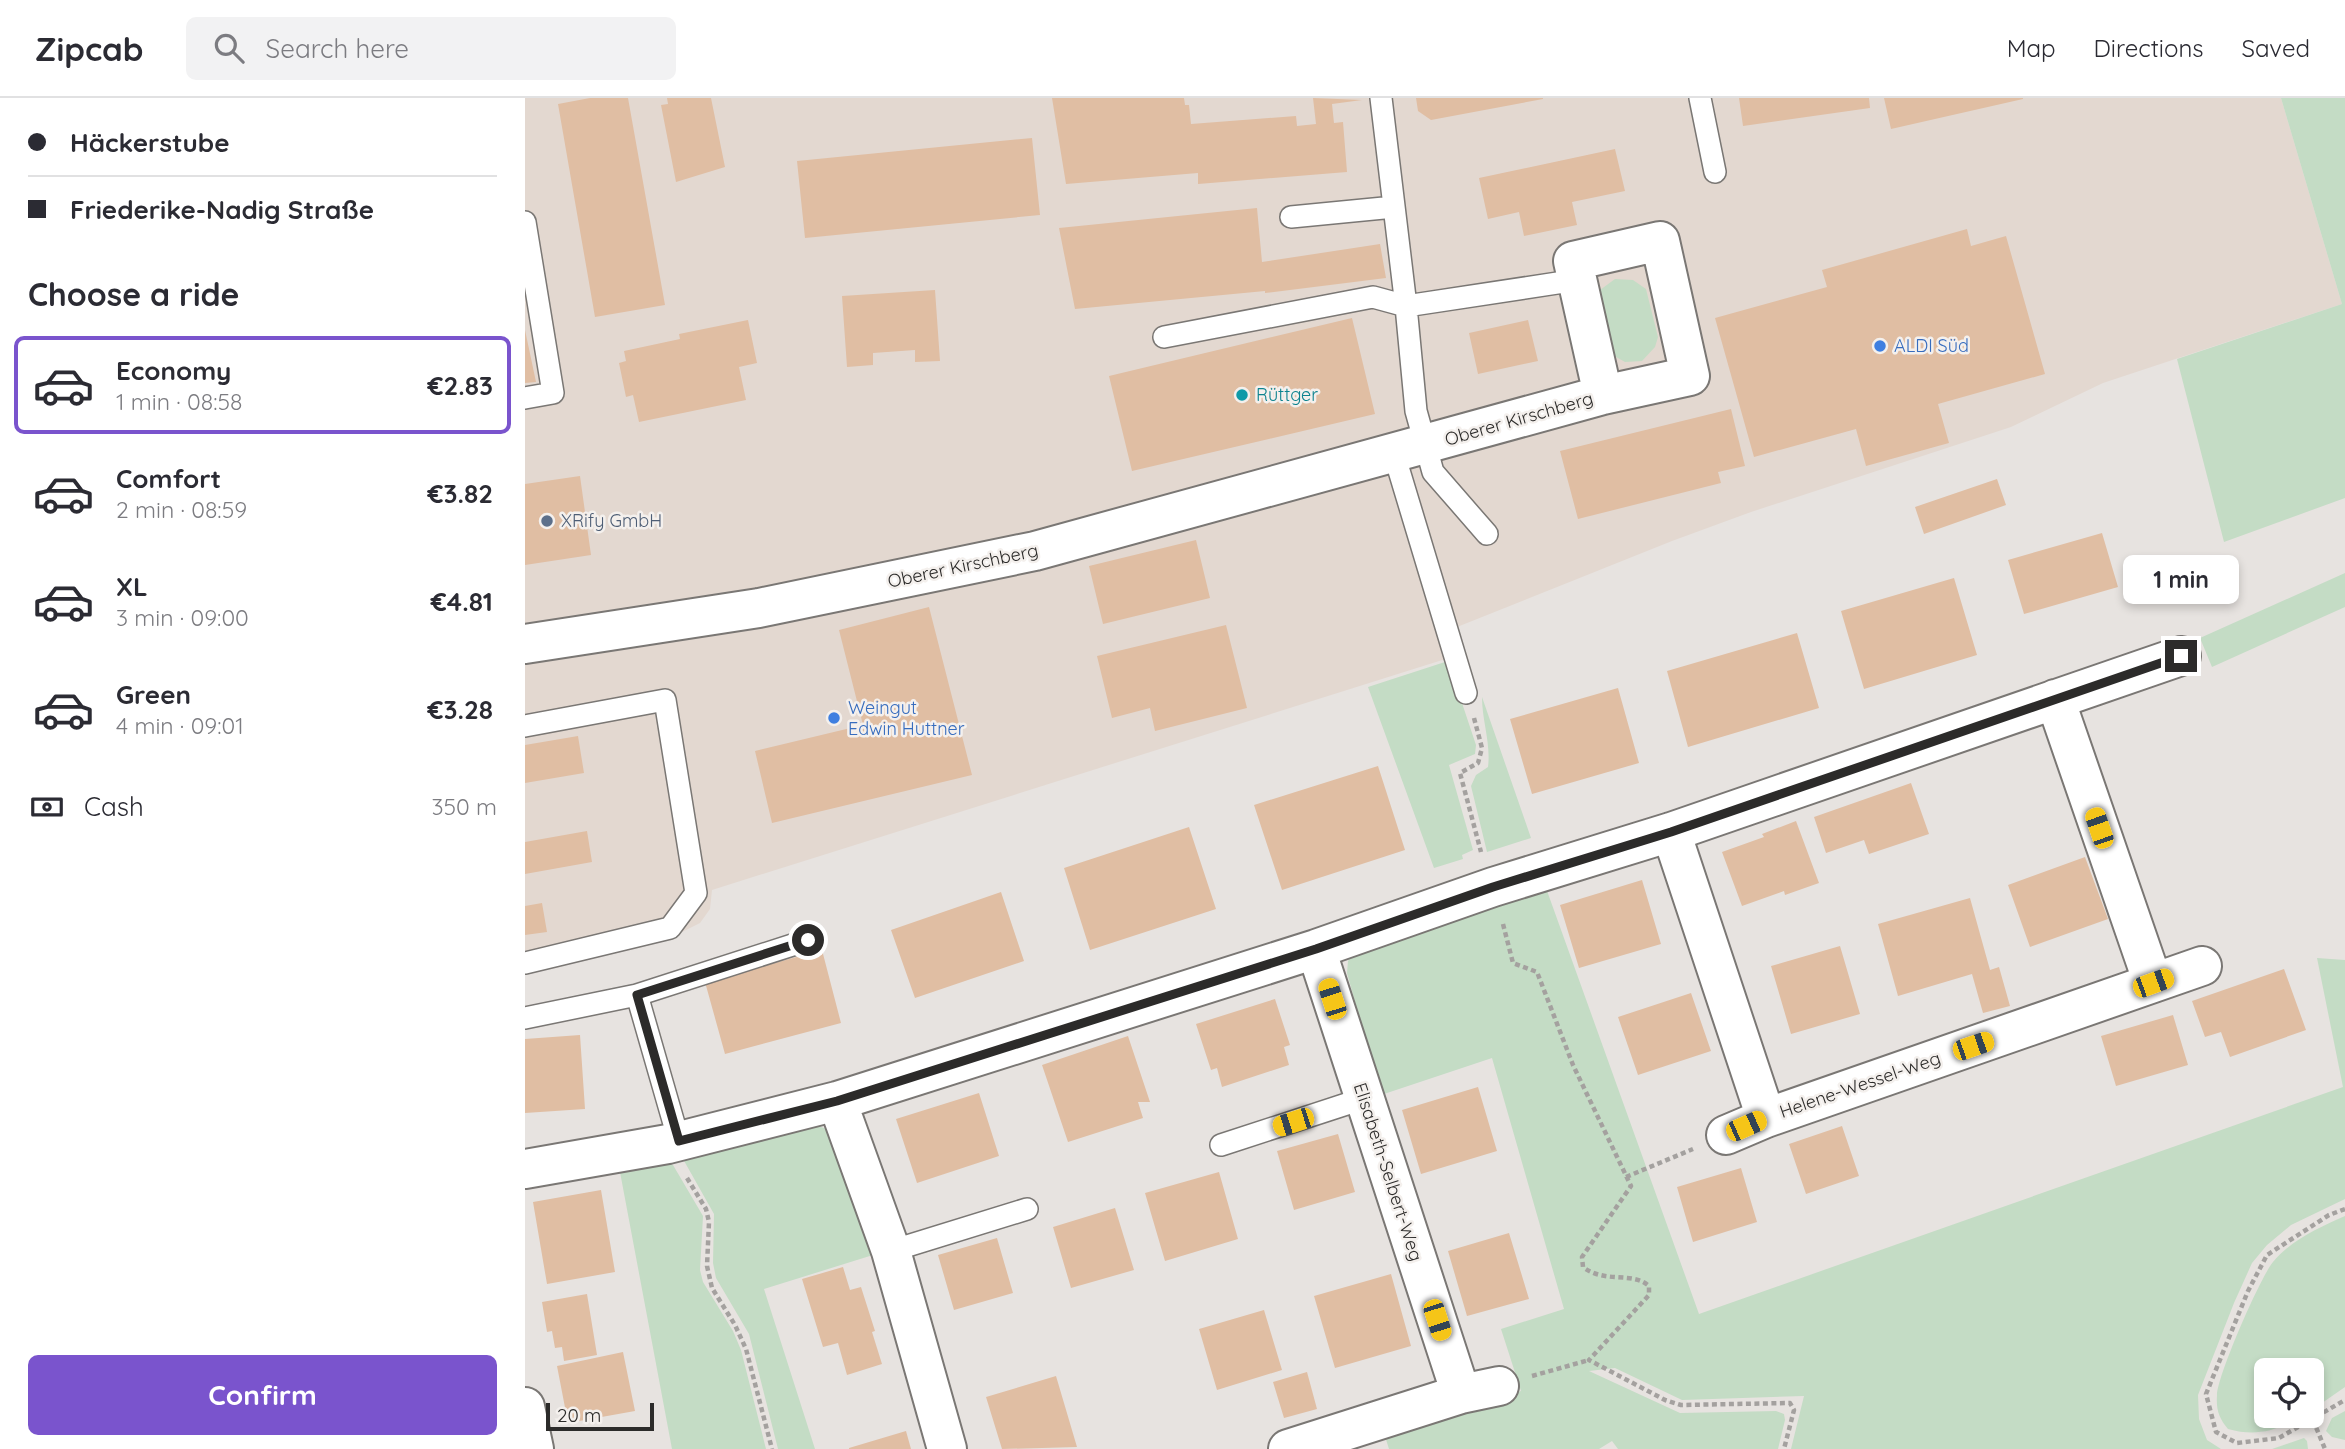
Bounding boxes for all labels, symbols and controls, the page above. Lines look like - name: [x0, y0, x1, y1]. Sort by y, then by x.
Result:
- search box: [186, 17, 676, 80]
- text: Zipcab: [35, 28, 144, 69]
- icon: search: [210, 29, 248, 67]
- text: Search here: [266, 32, 409, 65]
- text: Map: [2007, 33, 2056, 63]
- text: Directions: [2094, 33, 2204, 63]
- text: Saved: [2242, 33, 2310, 63]
- text: Häckerstube: [70, 126, 229, 159]
- text: Friederike-Nadig Straße: [70, 193, 374, 226]
- text: Choose a ride: [28, 274, 240, 314]
- place label: ALDI Süd: [1894, 334, 1969, 357]
- marker: ALDI Süd: [1872, 338, 1888, 354]
- icon: car: [32, 354, 95, 417]
- text: Economy: [116, 354, 231, 387]
- text: €2.83: [427, 369, 493, 402]
- place label: Rüttger: [1256, 383, 1318, 406]
- street label: Oberer Kirschberg: [1442, 386, 1596, 451]
- text: 1 min · 08:58: [116, 387, 242, 416]
- marker: Rüttger: [1234, 387, 1250, 403]
- icon: car: [32, 462, 95, 525]
- text: Comfort: [116, 462, 221, 495]
- text: €3.82: [427, 477, 493, 510]
- text: 2 min · 08:59: [116, 495, 247, 524]
- place label: XRify GmbH: [561, 509, 662, 532]
- marker: XRify GmbH: [539, 513, 555, 529]
- street label: Oberer Kirschberg: [886, 538, 1040, 593]
- callout: 1 min: [2123, 554, 2239, 603]
- text: 1 min: [2153, 565, 2209, 594]
- icon: car: [32, 570, 95, 633]
- text: XL: [116, 570, 148, 603]
- text: €4.81: [431, 585, 493, 618]
- text: 3 min · 09:00: [116, 603, 249, 632]
- route end: [2165, 640, 2197, 672]
- icon: car: [32, 678, 95, 741]
- text: Green: [116, 678, 191, 711]
- text: €3.28: [427, 693, 493, 726]
- place label: Weingut Edwin Huttner: [848, 696, 965, 740]
- marker: Weingut Edwin Huttner: [826, 710, 842, 726]
- text: 4 min · 09:01: [116, 711, 244, 740]
- icon: cash: [28, 788, 66, 826]
- text: Cash: [84, 790, 144, 823]
- text: 350 m: [431, 792, 497, 821]
- car: [2083, 805, 2116, 851]
- route start: [792, 924, 824, 956]
- car: [2130, 966, 2177, 1000]
- car: [1316, 976, 1349, 1022]
- car: [1950, 1029, 1997, 1063]
- street label: Helene-Wessel-Weg: [1776, 1046, 1943, 1123]
- street label: Elisabeth-Selbert-Weg: [1349, 1080, 1428, 1264]
- car: [1270, 1106, 1317, 1138]
- car: [1723, 1108, 1770, 1144]
- car: [1421, 1297, 1454, 1343]
- button: Confirm: [28, 1355, 497, 1435]
- map controls: [2254, 1358, 2324, 1428]
- button: locate: [2254, 1358, 2324, 1428]
- scale bar: [546, 1400, 655, 1432]
- text: 20 m: [557, 1403, 601, 1427]

